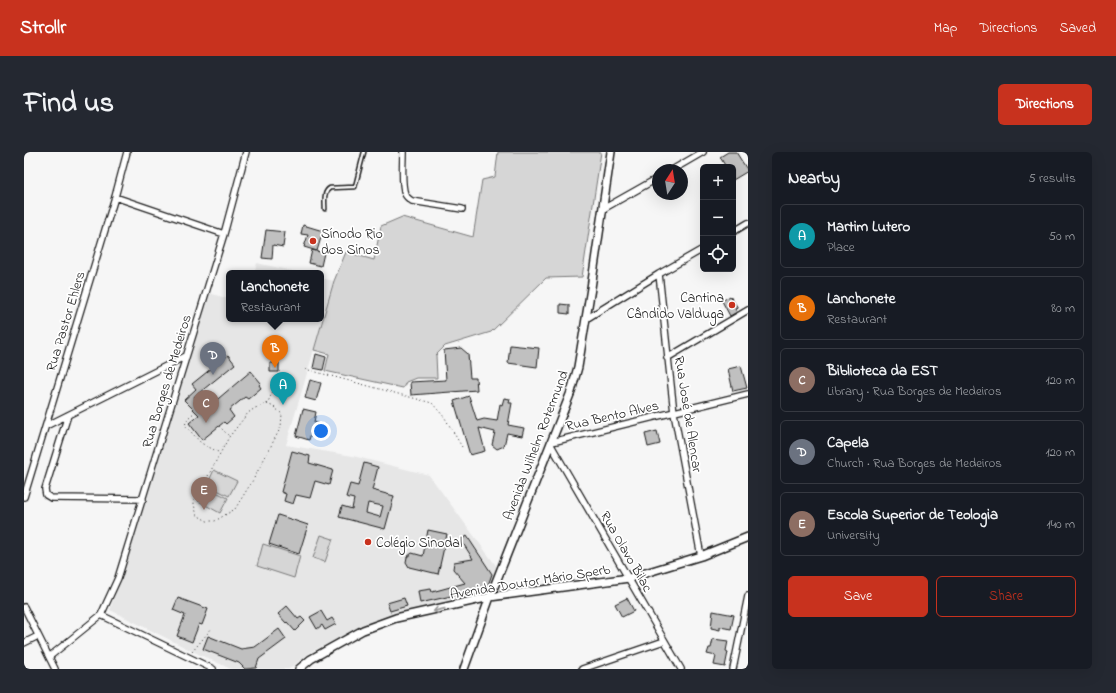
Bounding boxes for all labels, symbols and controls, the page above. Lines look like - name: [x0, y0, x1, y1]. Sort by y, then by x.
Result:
- text: Strollr: [20, 15, 66, 42]
- text: Map: [934, 18, 957, 39]
- text: Directions: [979, 18, 1037, 39]
- text: Saved: [1059, 18, 1096, 39]
- text: Find us: [24, 84, 114, 125]
- button: Directions: [998, 84, 1092, 125]
- north arrow: [652, 164, 688, 200]
- map controls: [700, 164, 736, 272]
- button: +: [700, 164, 736, 200]
- text: Nearby: [788, 166, 840, 191]
- text: 5 results: [1028, 169, 1076, 188]
- button: −: [700, 200, 736, 236]
- text: Martim Lutero: [827, 216, 910, 238]
- place label: Sínodo Rio dos Sinos: [321, 224, 383, 261]
- text: A: [798, 227, 806, 246]
- text: 50 m: [1049, 227, 1075, 246]
- marker: Sínodo Rio dos Sinos: [308, 236, 318, 246]
- button: locate: [700, 236, 736, 272]
- text: Place: [827, 238, 855, 257]
- street label: Rua Pastor Ehlers: [41, 269, 92, 374]
- popup: [226, 270, 324, 322]
- text: Lanchonete: [241, 276, 309, 298]
- place label: Cantina Cândido Valduga: [627, 288, 724, 326]
- text: Lanchonete: [827, 288, 896, 310]
- text: Restaurant: [241, 298, 301, 317]
- text: B: [798, 299, 806, 318]
- text: 80 m: [1051, 299, 1075, 318]
- marker: Cantina Cândido Valduga: [727, 300, 737, 310]
- text: Restaurant: [827, 310, 887, 329]
- street label: Rua Borges de Medeiros: [137, 312, 199, 451]
- pin: B: [262, 335, 288, 368]
- pin: D: [200, 342, 226, 375]
- street label: Rua José de Alencar: [668, 354, 707, 475]
- text: Biblioteca da EST: [827, 360, 938, 382]
- street label: Avenida Wilhelm Rotermund: [498, 367, 575, 524]
- text: C: [798, 371, 806, 390]
- text: 120 m: [1045, 371, 1075, 390]
- pin: A: [270, 372, 296, 405]
- text: Library · Rua Borges de Medeiros: [827, 382, 1002, 401]
- pin: C: [193, 390, 219, 423]
- street label: Rua Bento Alves: [564, 396, 661, 437]
- your location: [311, 421, 331, 441]
- text: Capela: [827, 432, 869, 454]
- text: D: [797, 443, 807, 462]
- text: 120 m: [1045, 443, 1075, 462]
- text: Church · Rua Borges de Medeiros: [827, 454, 1002, 473]
- pin: E: [191, 477, 217, 510]
- text: Escola Superior de Teologia: [827, 504, 998, 526]
- street label: Rua Olavo Bilac: [594, 507, 658, 597]
- text: E: [798, 515, 806, 534]
- text: 140 m: [1047, 515, 1075, 534]
- text: University: [827, 526, 880, 545]
- place label: Colégio Sinodal: [376, 533, 462, 555]
- marker: Colégio Sinodal: [363, 537, 373, 547]
- street label: Avenida Doutor Mário Sperb: [448, 559, 613, 606]
- button: Save: [788, 576, 928, 617]
- button: Share: [936, 576, 1076, 617]
- one-way arrow: [432, 606, 445, 614]

